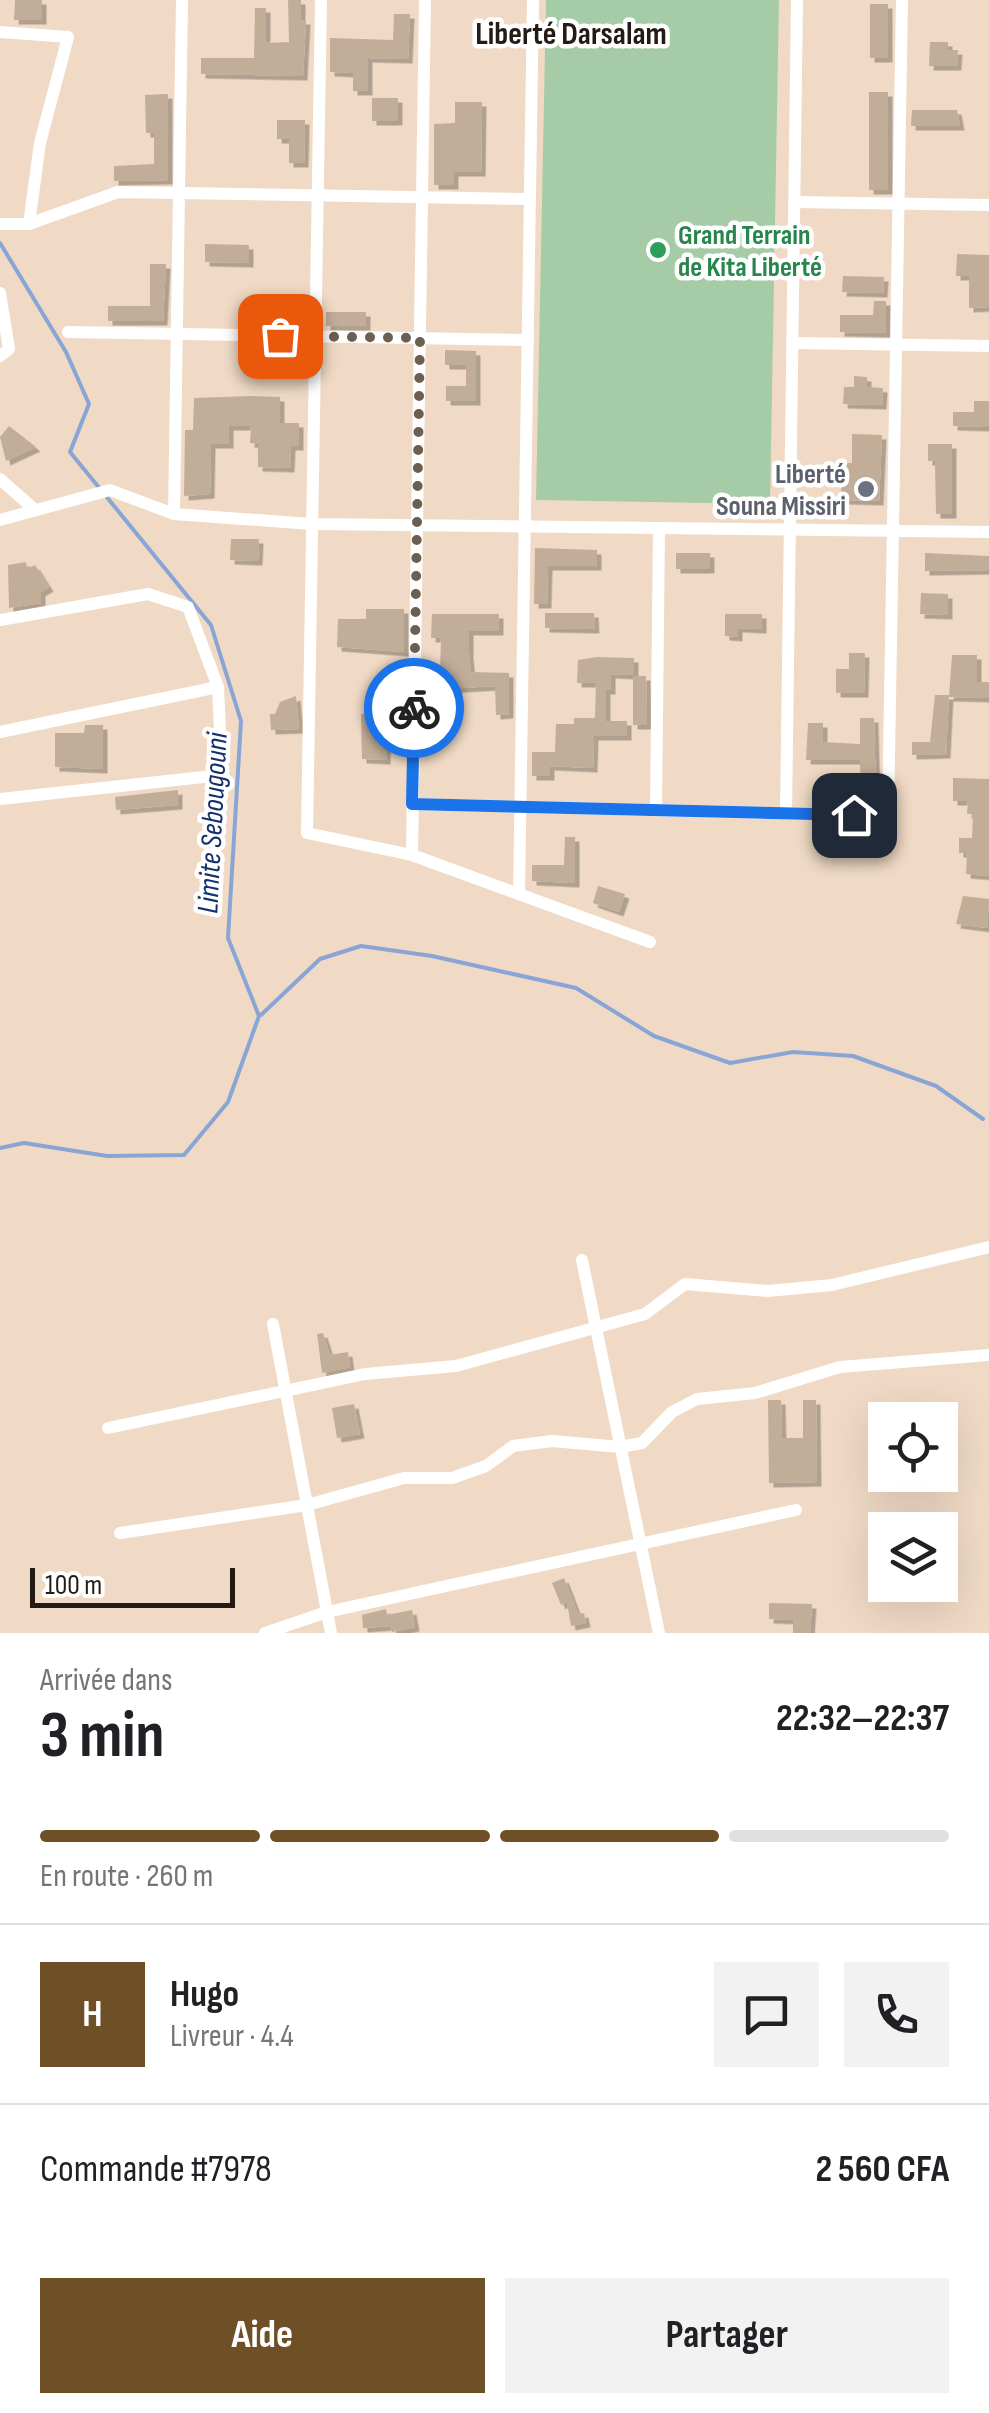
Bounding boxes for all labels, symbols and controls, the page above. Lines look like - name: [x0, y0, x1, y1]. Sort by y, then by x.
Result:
- district label: Liberté Darsalam: [475, 15, 667, 54]
- place label: Grand Terrain de Kita Liberté: [678, 219, 822, 284]
- marker: Grand Terrain de Kita Liberté: [647, 239, 669, 261]
- pin: [238, 294, 323, 379]
- icon: bag: [253, 309, 308, 364]
- place label: Liberté Souna Missiri: [716, 458, 846, 523]
- marker: Liberté Souna Missiri: [855, 478, 877, 500]
- courier: [364, 658, 464, 758]
- icon: bike: [387, 681, 442, 736]
- water label: Limite Sebougouni: [190, 730, 236, 915]
- pin: [812, 773, 897, 858]
- icon: home: [827, 788, 882, 843]
- map controls: [868, 1402, 958, 1602]
- button: locate: [868, 1402, 958, 1492]
- button: layers: [868, 1512, 958, 1602]
- scale bar: [30, 1563, 235, 1608]
- text: 100 m: [45, 1569, 102, 1602]
- text: Arrivée dans: [40, 1661, 172, 1700]
- text: 22:32–22:37: [776, 1696, 949, 1741]
- text: 3 min: [40, 1698, 164, 1776]
- text: En route · 260 m: [40, 1857, 213, 1896]
- button: chat: [714, 1962, 819, 2067]
- button: phone: [844, 1962, 949, 2067]
- text: Hugo: [170, 1972, 239, 2017]
- text: H: [82, 1992, 103, 2037]
- text: Livreur · 4.4: [170, 2017, 294, 2056]
- text: Commande #7978: [40, 2147, 272, 2192]
- text: 2 560 CFA: [815, 2147, 949, 2192]
- button: Aide: [40, 2278, 485, 2393]
- button: Partager: [505, 2278, 949, 2393]

